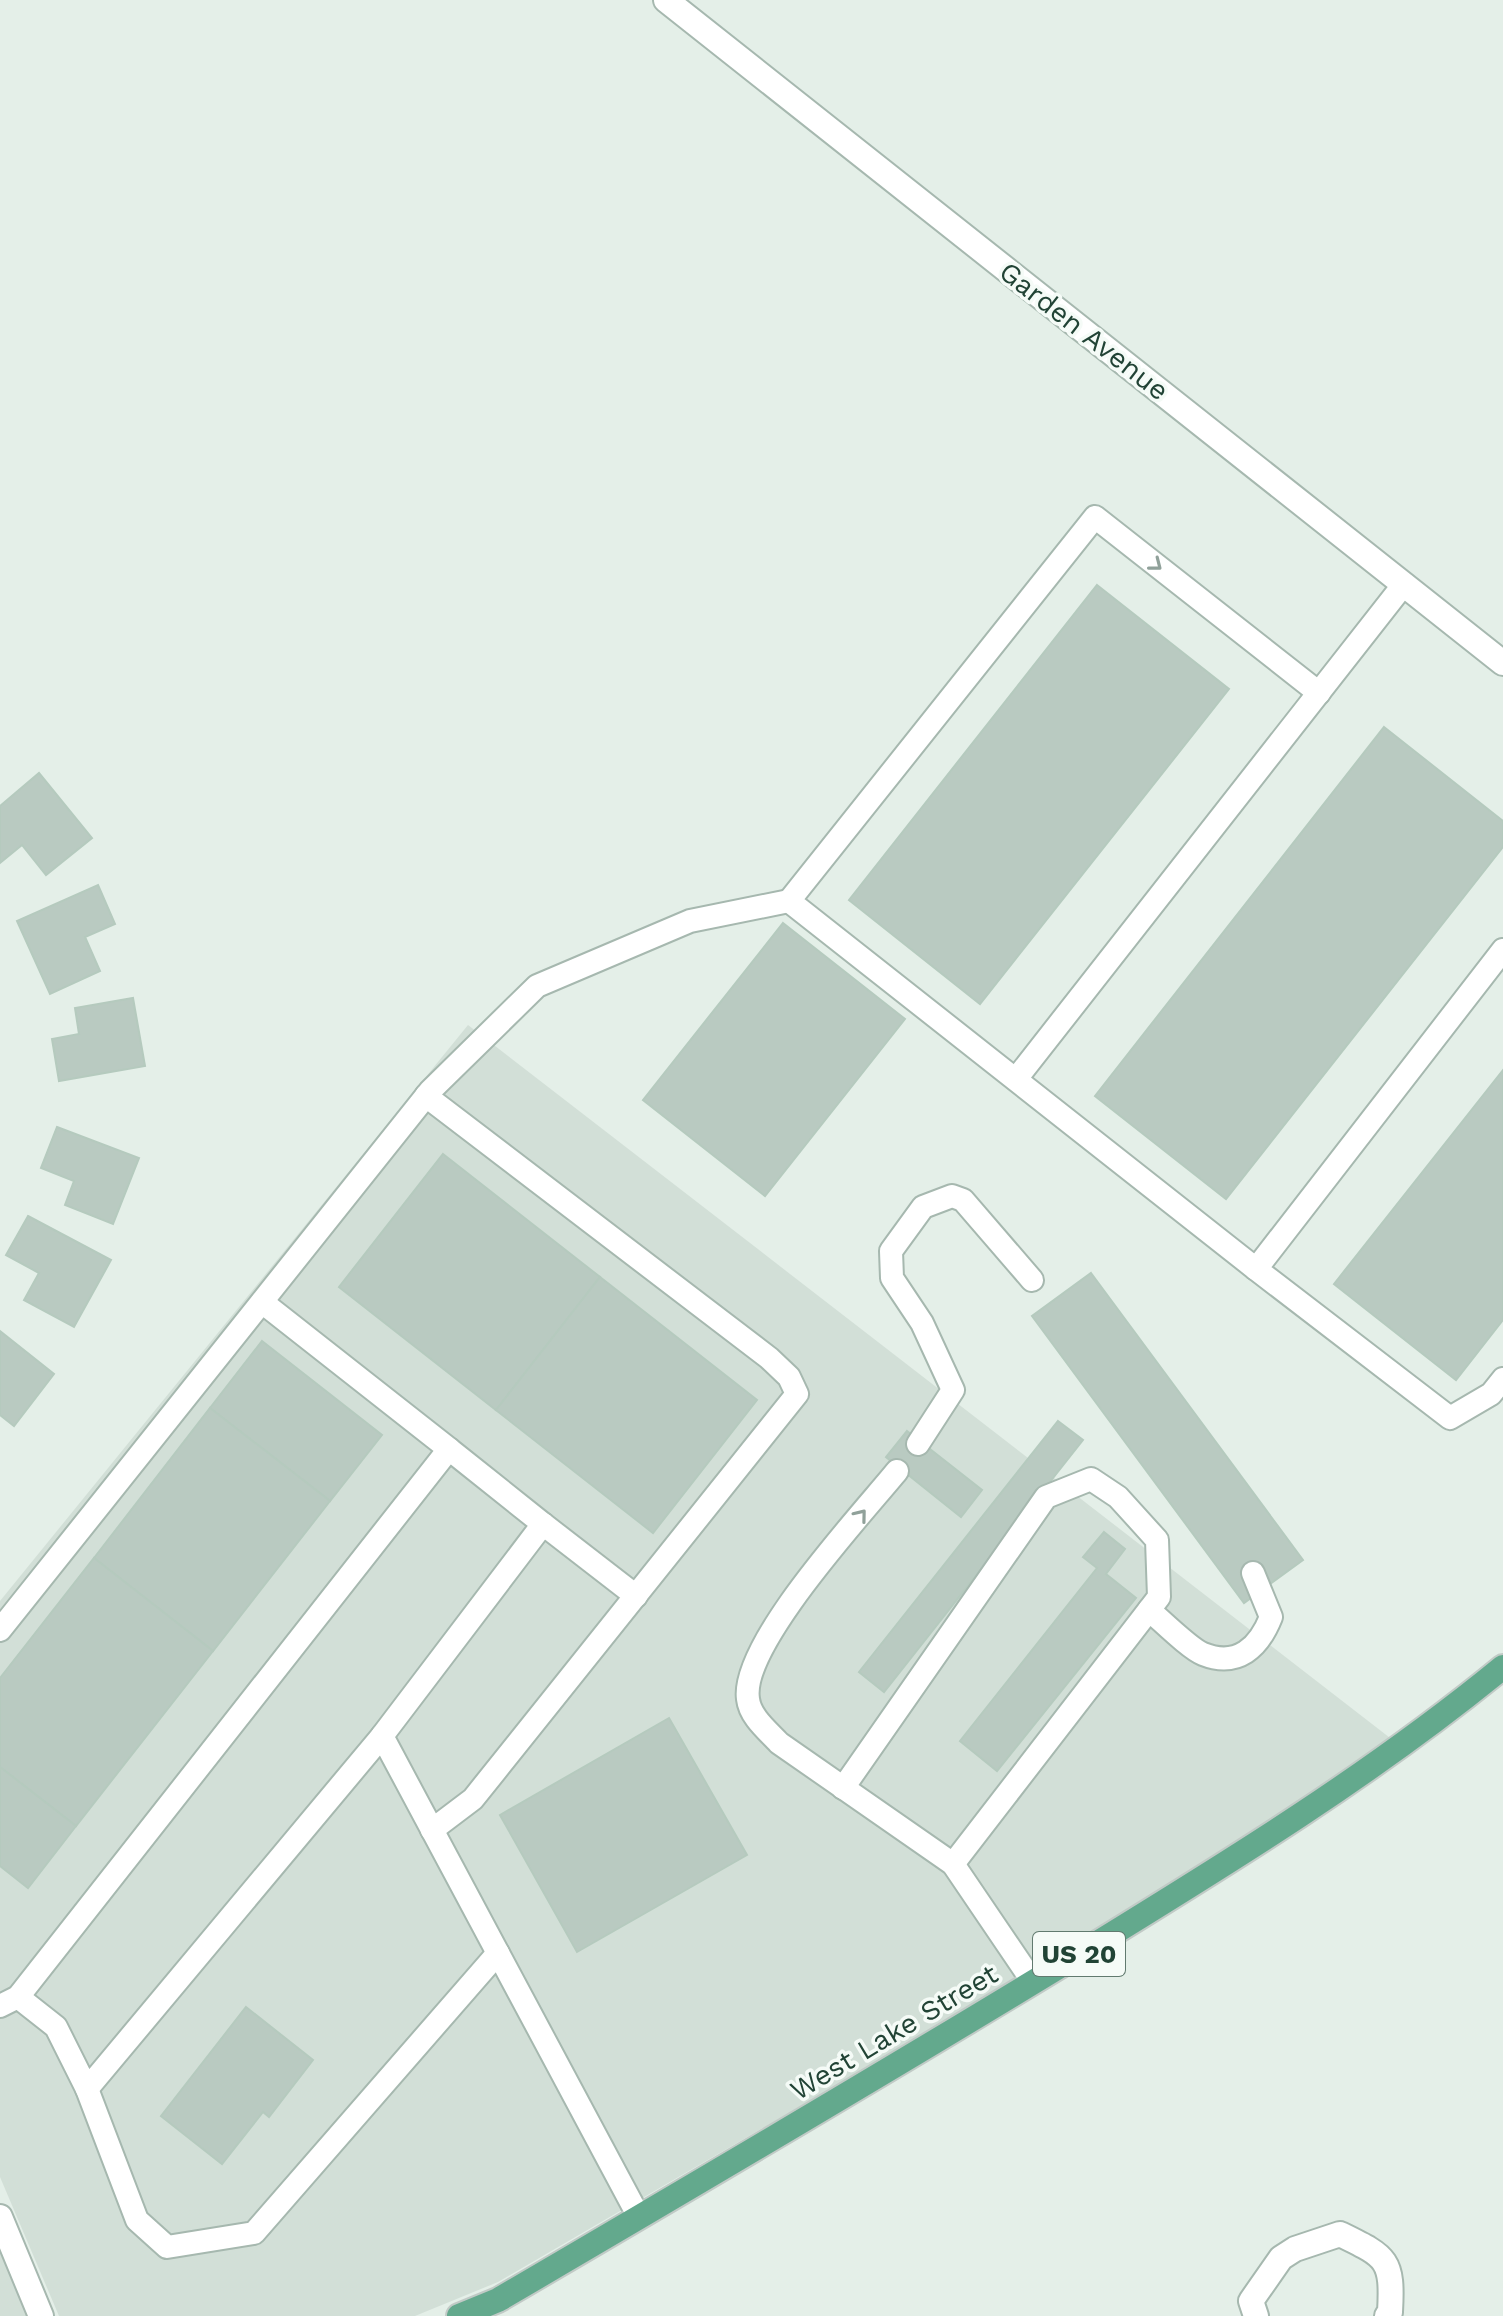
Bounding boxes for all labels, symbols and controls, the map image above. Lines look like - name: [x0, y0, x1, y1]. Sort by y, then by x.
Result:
- street label: Garden Avenue: [993, 255, 1175, 407]
- one-way arrow: [1147, 556, 1162, 570]
- one-way arrow: [852, 1509, 866, 1524]
- road number: US 20: [1033, 1932, 1125, 1976]
- street label: West Lake Street: [784, 1957, 1004, 2107]

